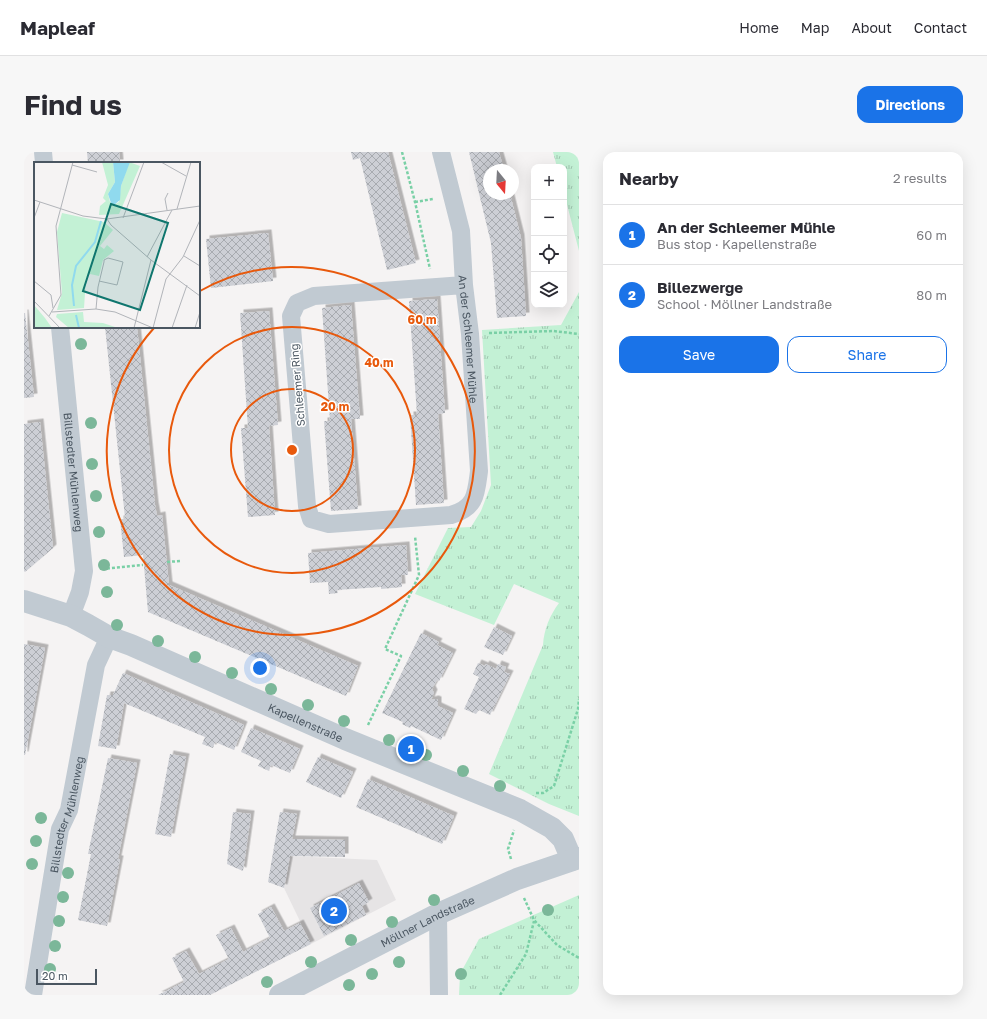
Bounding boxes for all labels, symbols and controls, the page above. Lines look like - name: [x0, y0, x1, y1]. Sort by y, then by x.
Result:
- text: Mapleaf: [20, 16, 95, 39]
- text: Home: [739, 19, 779, 36]
- text: Map: [801, 19, 829, 36]
- text: About: [851, 19, 892, 36]
- text: Contact: [914, 19, 967, 36]
- button: Directions: [857, 86, 963, 123]
- text: Find us: [24, 88, 122, 121]
- inset map: [34, 162, 200, 328]
- north arrow: [483, 164, 519, 200]
- map controls: [531, 164, 567, 308]
- button: +: [531, 164, 567, 200]
- text: Nearby: [619, 168, 679, 189]
- text: 2 results: [893, 170, 947, 186]
- button: −: [531, 200, 567, 236]
- text: An der Schleemer Mühle: [657, 218, 835, 236]
- text: 1: [629, 227, 635, 243]
- text: 60 m: [916, 227, 947, 243]
- button: locate: [531, 236, 567, 272]
- text: Bus stop · Kapellenstraße: [657, 236, 817, 252]
- button: layers: [531, 272, 567, 308]
- street label: An der Schleemer Mühle: [457, 275, 481, 404]
- text: Billezwerge: [657, 278, 743, 296]
- text: 2: [628, 287, 636, 303]
- text: 80 m: [916, 287, 947, 303]
- text: School · Möllner Landstraße: [657, 296, 832, 312]
- text: 60 m: [408, 312, 436, 327]
- button: Save: [619, 336, 779, 373]
- button: Share: [787, 336, 947, 373]
- street label: Schleemer Ring: [287, 343, 307, 427]
- text: 40 m: [365, 355, 393, 370]
- text: 20 m: [321, 399, 349, 414]
- street label: Billstedter Mühlenweg: [62, 412, 87, 533]
- centre of rings: [285, 443, 299, 457]
- your location: [250, 658, 270, 678]
- street label: Kapellenstraße: [266, 700, 345, 744]
- pin: 1: [398, 734, 424, 764]
- street label: Billstedter Mühlenweg: [46, 755, 85, 874]
- street label: Möllner Landstraße: [378, 892, 476, 949]
- pin: 2: [321, 896, 347, 926]
- scale bar: [36, 967, 97, 986]
- text: 20 m: [42, 969, 68, 982]

